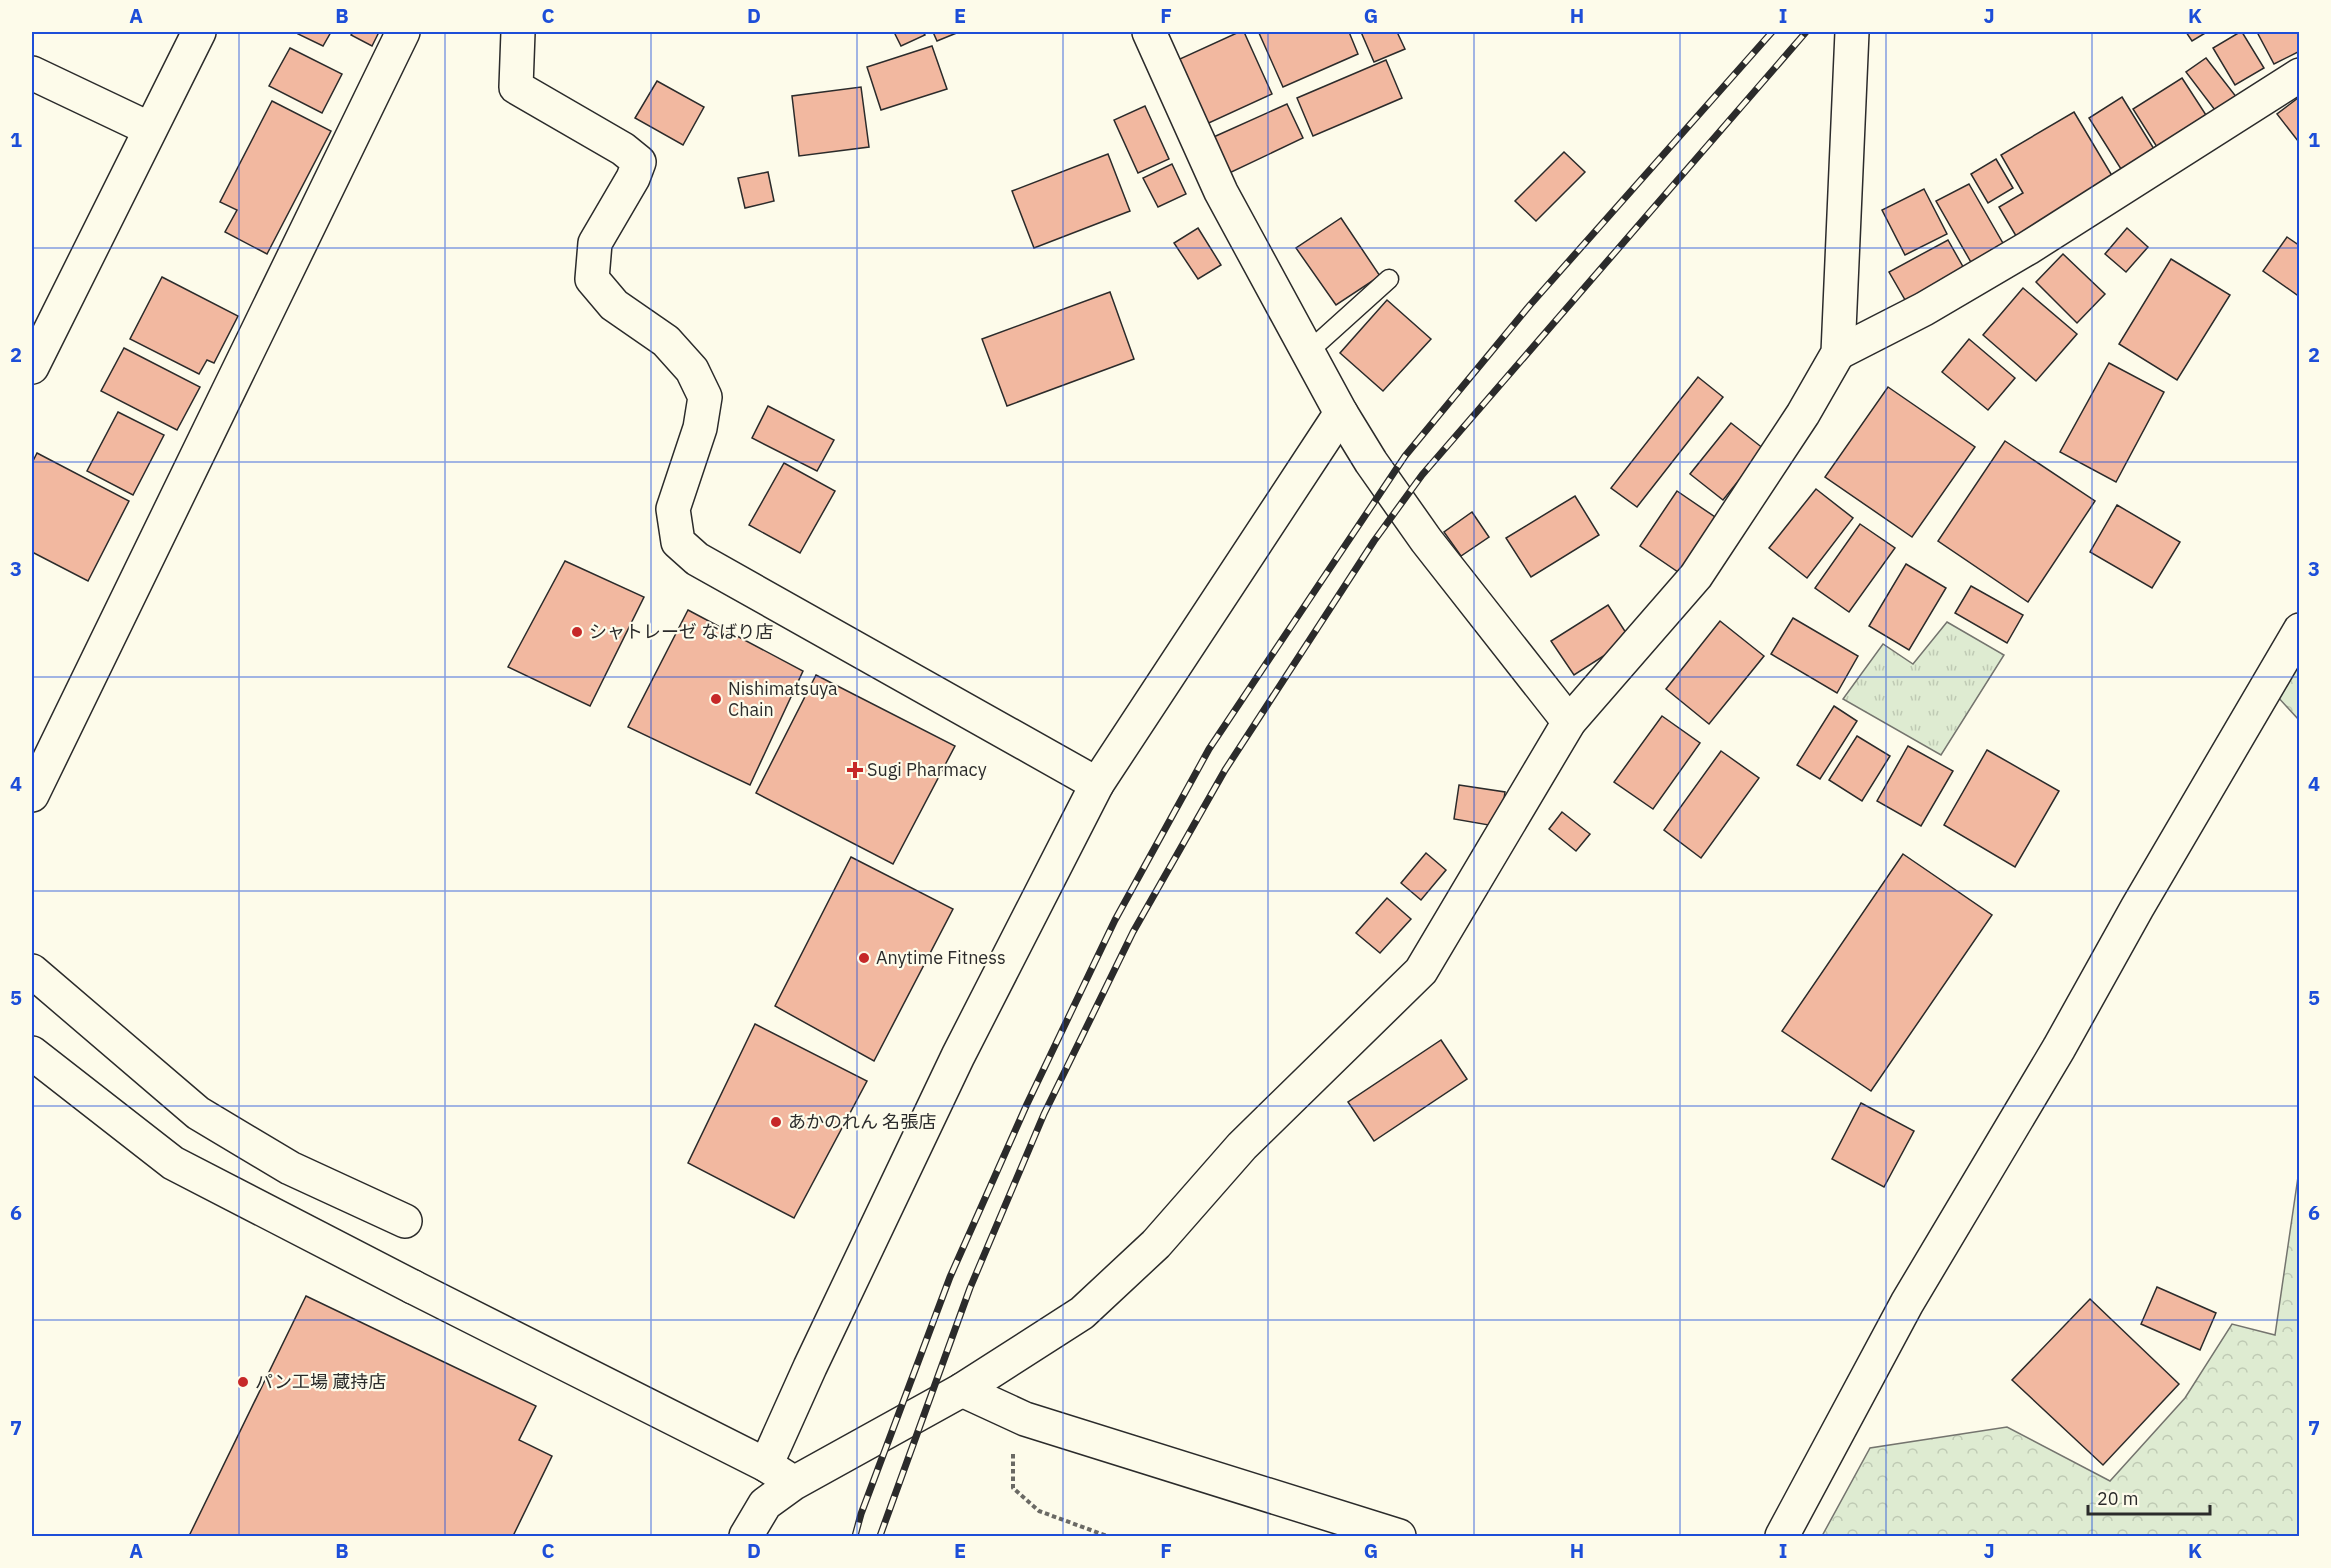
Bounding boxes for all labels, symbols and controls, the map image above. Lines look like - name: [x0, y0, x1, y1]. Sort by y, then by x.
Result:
- text: A: [129, 2, 143, 29]
- text: B: [335, 2, 349, 29]
- text: C: [541, 2, 555, 29]
- text: D: [747, 2, 761, 29]
- text: E: [954, 2, 966, 29]
- text: F: [1160, 2, 1172, 29]
- text: G: [1364, 2, 1378, 29]
- text: H: [1570, 2, 1584, 29]
- text: I: [1779, 2, 1787, 29]
- text: J: [1983, 2, 1995, 29]
- text: K: [2188, 2, 2202, 29]
- text: 1: [10, 126, 22, 153]
- text: 1: [2308, 126, 2320, 153]
- text: 2: [10, 341, 22, 368]
- text: 2: [2308, 341, 2320, 368]
- text: 3: [10, 555, 22, 582]
- text: 3: [2308, 555, 2320, 582]
- place label: シャトレーゼ なばり店: [589, 620, 773, 643]
- marker: シャトレーゼ なばり店: [570, 625, 584, 639]
- place label: Nishimatsuya Chain: [728, 677, 838, 721]
- marker: Nishimatsuya Chain: [709, 692, 723, 706]
- place label: Sugi Pharmacy: [867, 758, 987, 781]
- marker: Sugi Pharmacy: [848, 763, 862, 777]
- text: 4: [10, 770, 22, 797]
- text: 4: [2308, 770, 2320, 797]
- place label: Anytime Fitness: [876, 946, 1006, 969]
- marker: Anytime Fitness: [857, 951, 871, 965]
- text: 5: [10, 984, 22, 1011]
- text: 5: [2308, 984, 2320, 1011]
- place label: あかのれん 名張店: [788, 1110, 936, 1133]
- marker: あかのれん 名張店: [769, 1115, 783, 1129]
- text: 6: [10, 1199, 22, 1226]
- text: 6: [2308, 1199, 2320, 1226]
- place label: パン工場 蔵持店: [255, 1370, 386, 1393]
- marker: パン工場 蔵持店: [236, 1375, 250, 1389]
- text: 7: [10, 1414, 22, 1441]
- text: 7: [2308, 1414, 2320, 1441]
- scale bar: [2088, 1478, 2210, 1516]
- text: 20 m: [2097, 1487, 2139, 1510]
- text: A: [129, 1537, 143, 1564]
- text: B: [335, 1537, 349, 1564]
- text: C: [541, 1537, 555, 1564]
- text: D: [747, 1537, 761, 1564]
- text: E: [954, 1537, 966, 1564]
- text: F: [1160, 1537, 1172, 1564]
- text: G: [1364, 1537, 1378, 1564]
- text: H: [1570, 1537, 1584, 1564]
- text: I: [1779, 1537, 1787, 1564]
- text: J: [1983, 1537, 1995, 1564]
- text: K: [2188, 1537, 2202, 1564]

